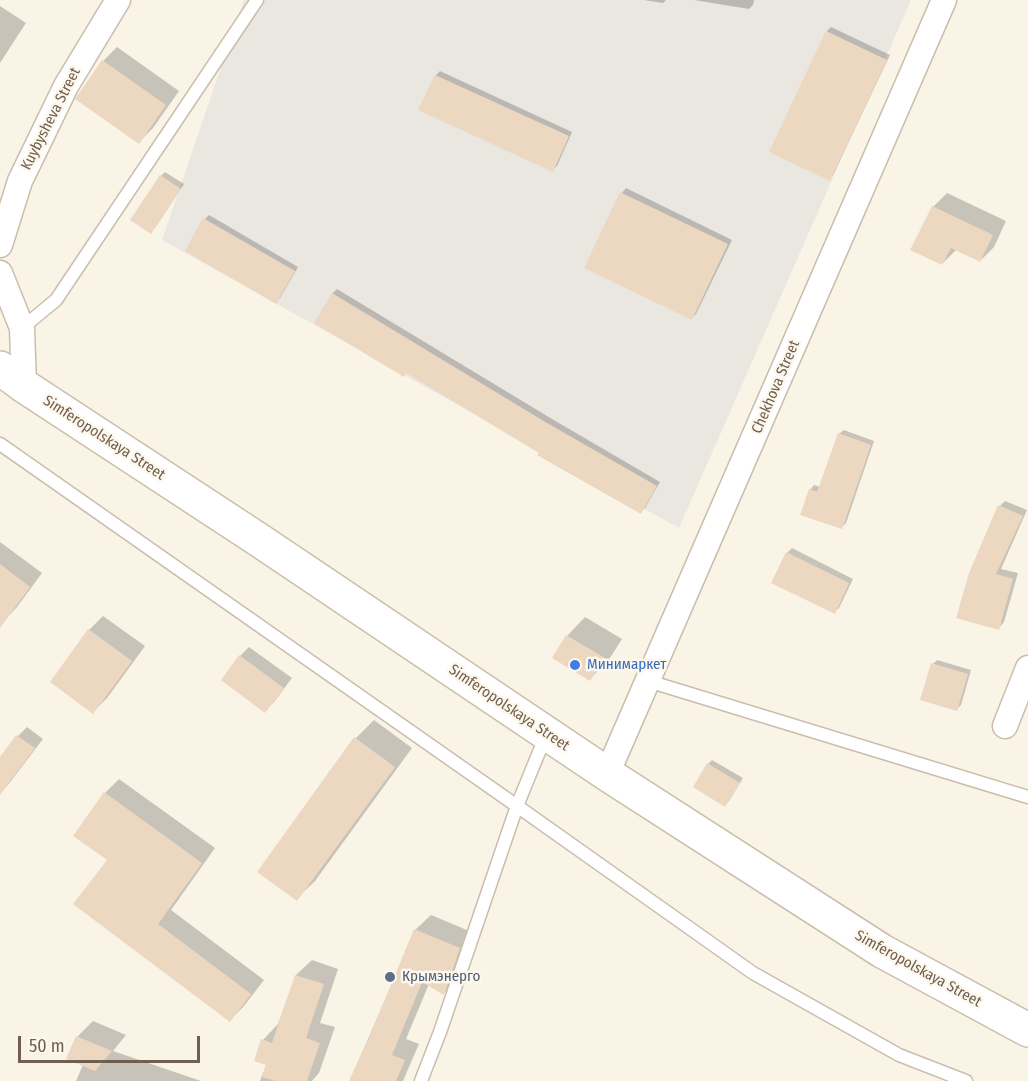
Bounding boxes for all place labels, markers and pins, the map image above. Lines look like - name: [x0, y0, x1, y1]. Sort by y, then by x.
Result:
- place label: Минимаркет: [587, 656, 666, 674]
- marker: Минимаркет: [568, 658, 582, 672]
- place label: Крымэнерго: [402, 968, 480, 986]
- marker: Крымэнерго: [383, 970, 397, 984]

